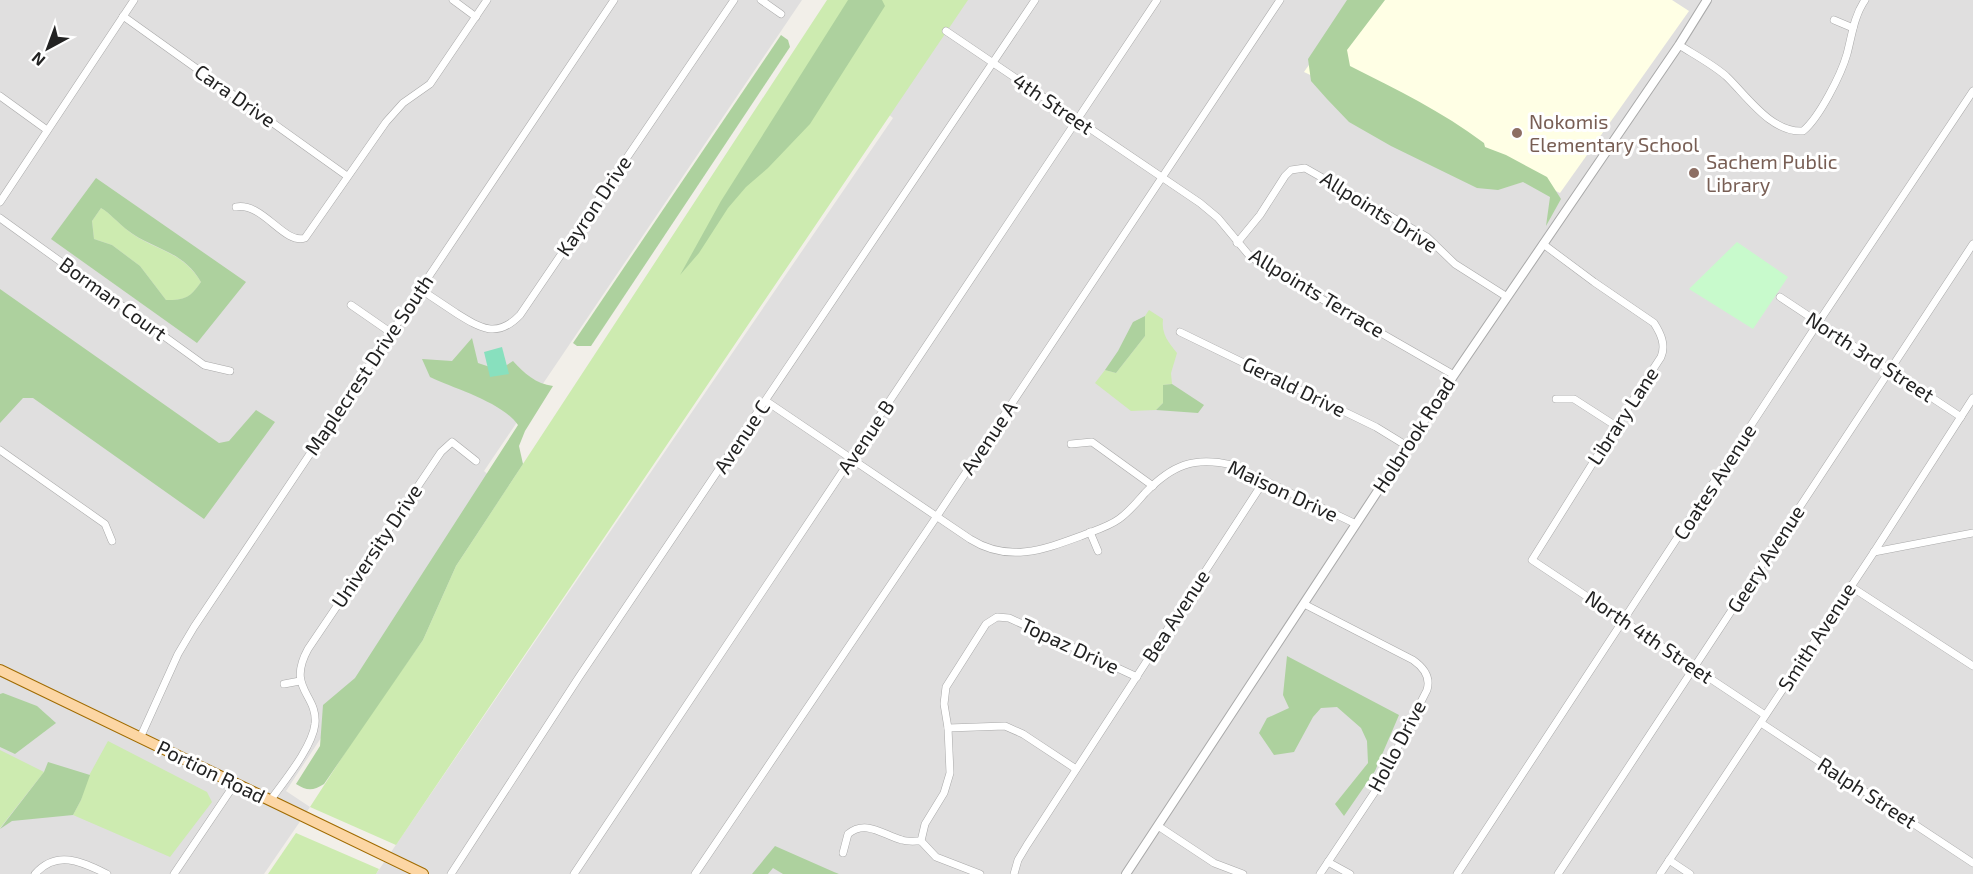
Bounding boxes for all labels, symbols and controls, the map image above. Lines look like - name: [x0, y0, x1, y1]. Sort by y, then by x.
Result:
- north arrow: [18, 18, 78, 78]
- text: N: [27, 49, 48, 71]
- street label: Cara Drive: [190, 59, 281, 132]
- street label: 4th Street: [1009, 68, 1099, 139]
- place label: Nokomis Elementary School: [1529, 109, 1699, 156]
- marker: Nokomis Elementary School: [1510, 126, 1524, 140]
- place label: Sachem Public Library: [1706, 149, 1838, 196]
- street label: Kayron Drive: [551, 151, 636, 260]
- street label: Allpoints Drive: [1317, 166, 1443, 257]
- marker: Sachem Public Library: [1687, 166, 1701, 180]
- street label: Allpoints Terrace: [1246, 242, 1389, 342]
- street label: Borman Court: [55, 251, 172, 345]
- street label: Maplecrest Drive South: [299, 270, 438, 459]
- street label: North 3rd Street: [1802, 306, 1939, 407]
- street label: Gerald Drive: [1239, 351, 1350, 421]
- street label: Library Lane: [1582, 362, 1663, 469]
- street label: Holbrook Road: [1367, 372, 1459, 497]
- street label: Avenue C: [708, 395, 774, 478]
- street label: Avenue B: [832, 395, 899, 478]
- street label: Avenue A: [955, 396, 1022, 479]
- street label: Coates Avenue: [1668, 419, 1761, 544]
- street label: Maison Drive: [1225, 454, 1342, 526]
- street label: University Drive: [326, 479, 426, 612]
- street label: Geery Avenue: [1722, 500, 1809, 617]
- street label: Bea Avenue: [1136, 565, 1214, 666]
- street label: Smith Avenue: [1772, 578, 1860, 695]
- street label: North 4th Street: [1581, 585, 1718, 688]
- street label: Topaz Drive: [1018, 612, 1123, 678]
- street label: Hollo Drive: [1362, 696, 1430, 795]
- street label: Portion Road: [154, 735, 269, 808]
- street label: Ralph Street: [1814, 751, 1922, 833]

